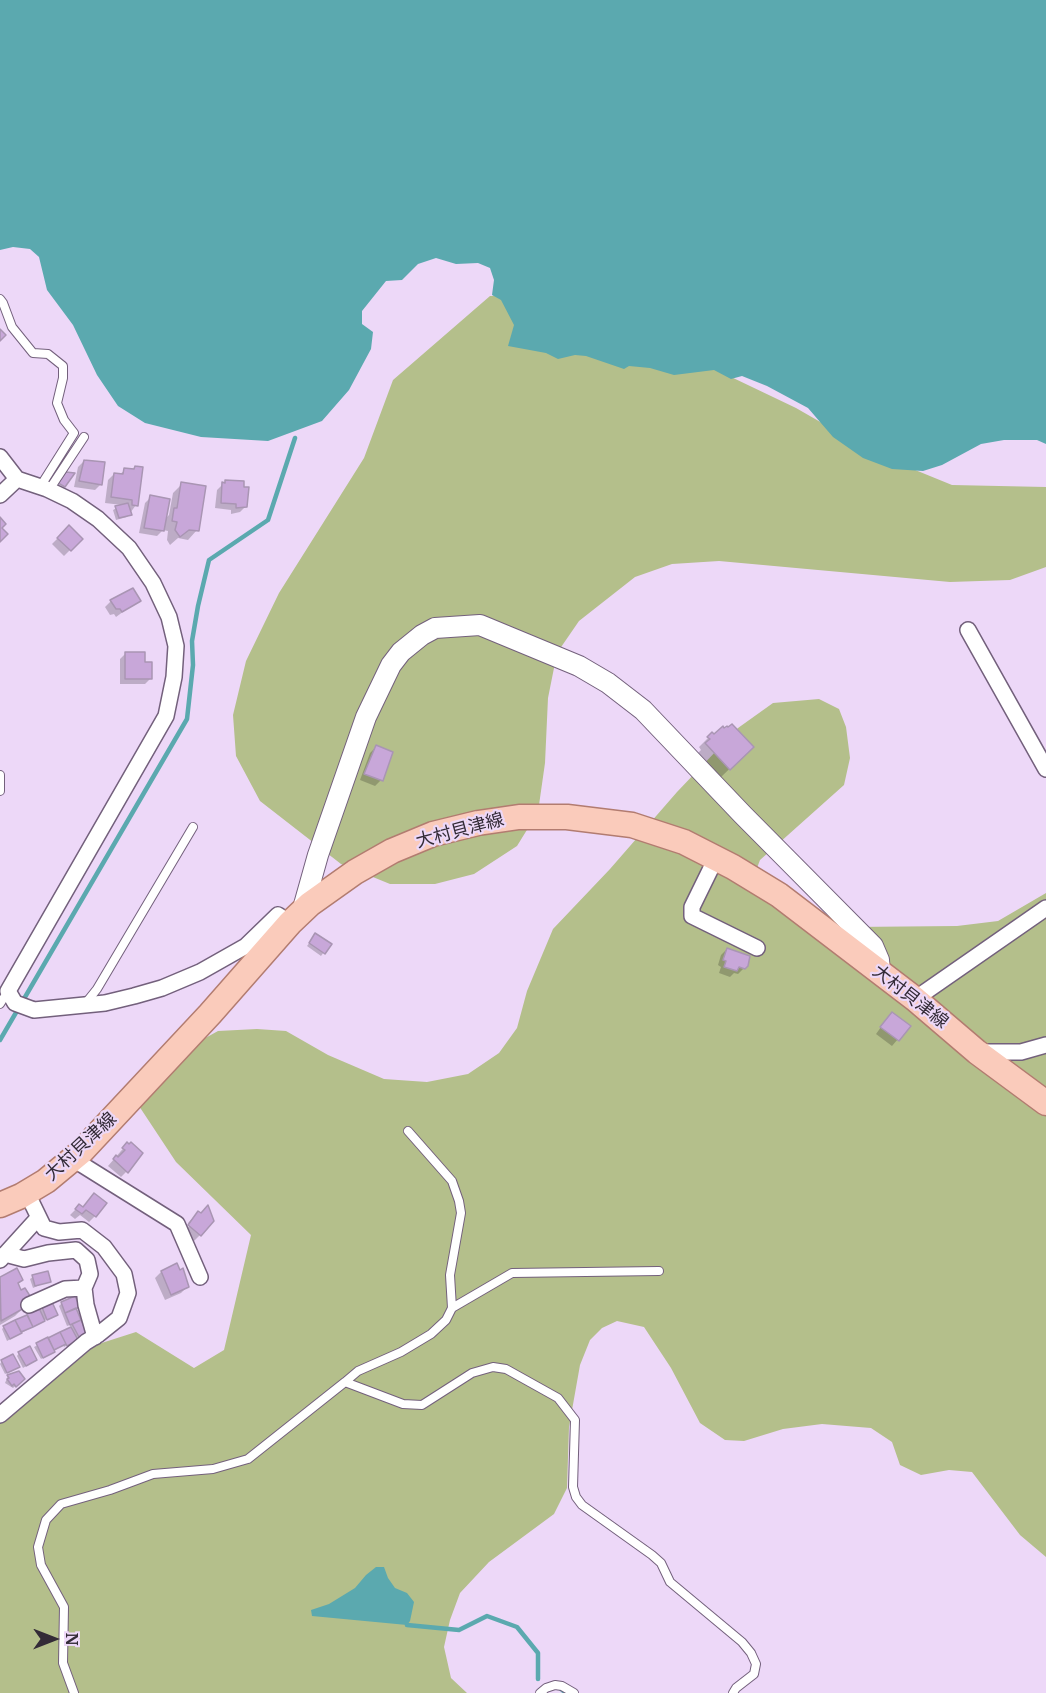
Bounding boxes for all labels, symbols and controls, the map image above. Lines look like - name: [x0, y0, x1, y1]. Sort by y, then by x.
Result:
- street label: 大村貝津線: [414, 809, 506, 853]
- street label: 大村貝津線: [868, 961, 952, 1033]
- street label: 大村貝津線: [41, 1108, 121, 1186]
- north arrow: [24, 1609, 84, 1669]
- text: N: [62, 1633, 82, 1645]

